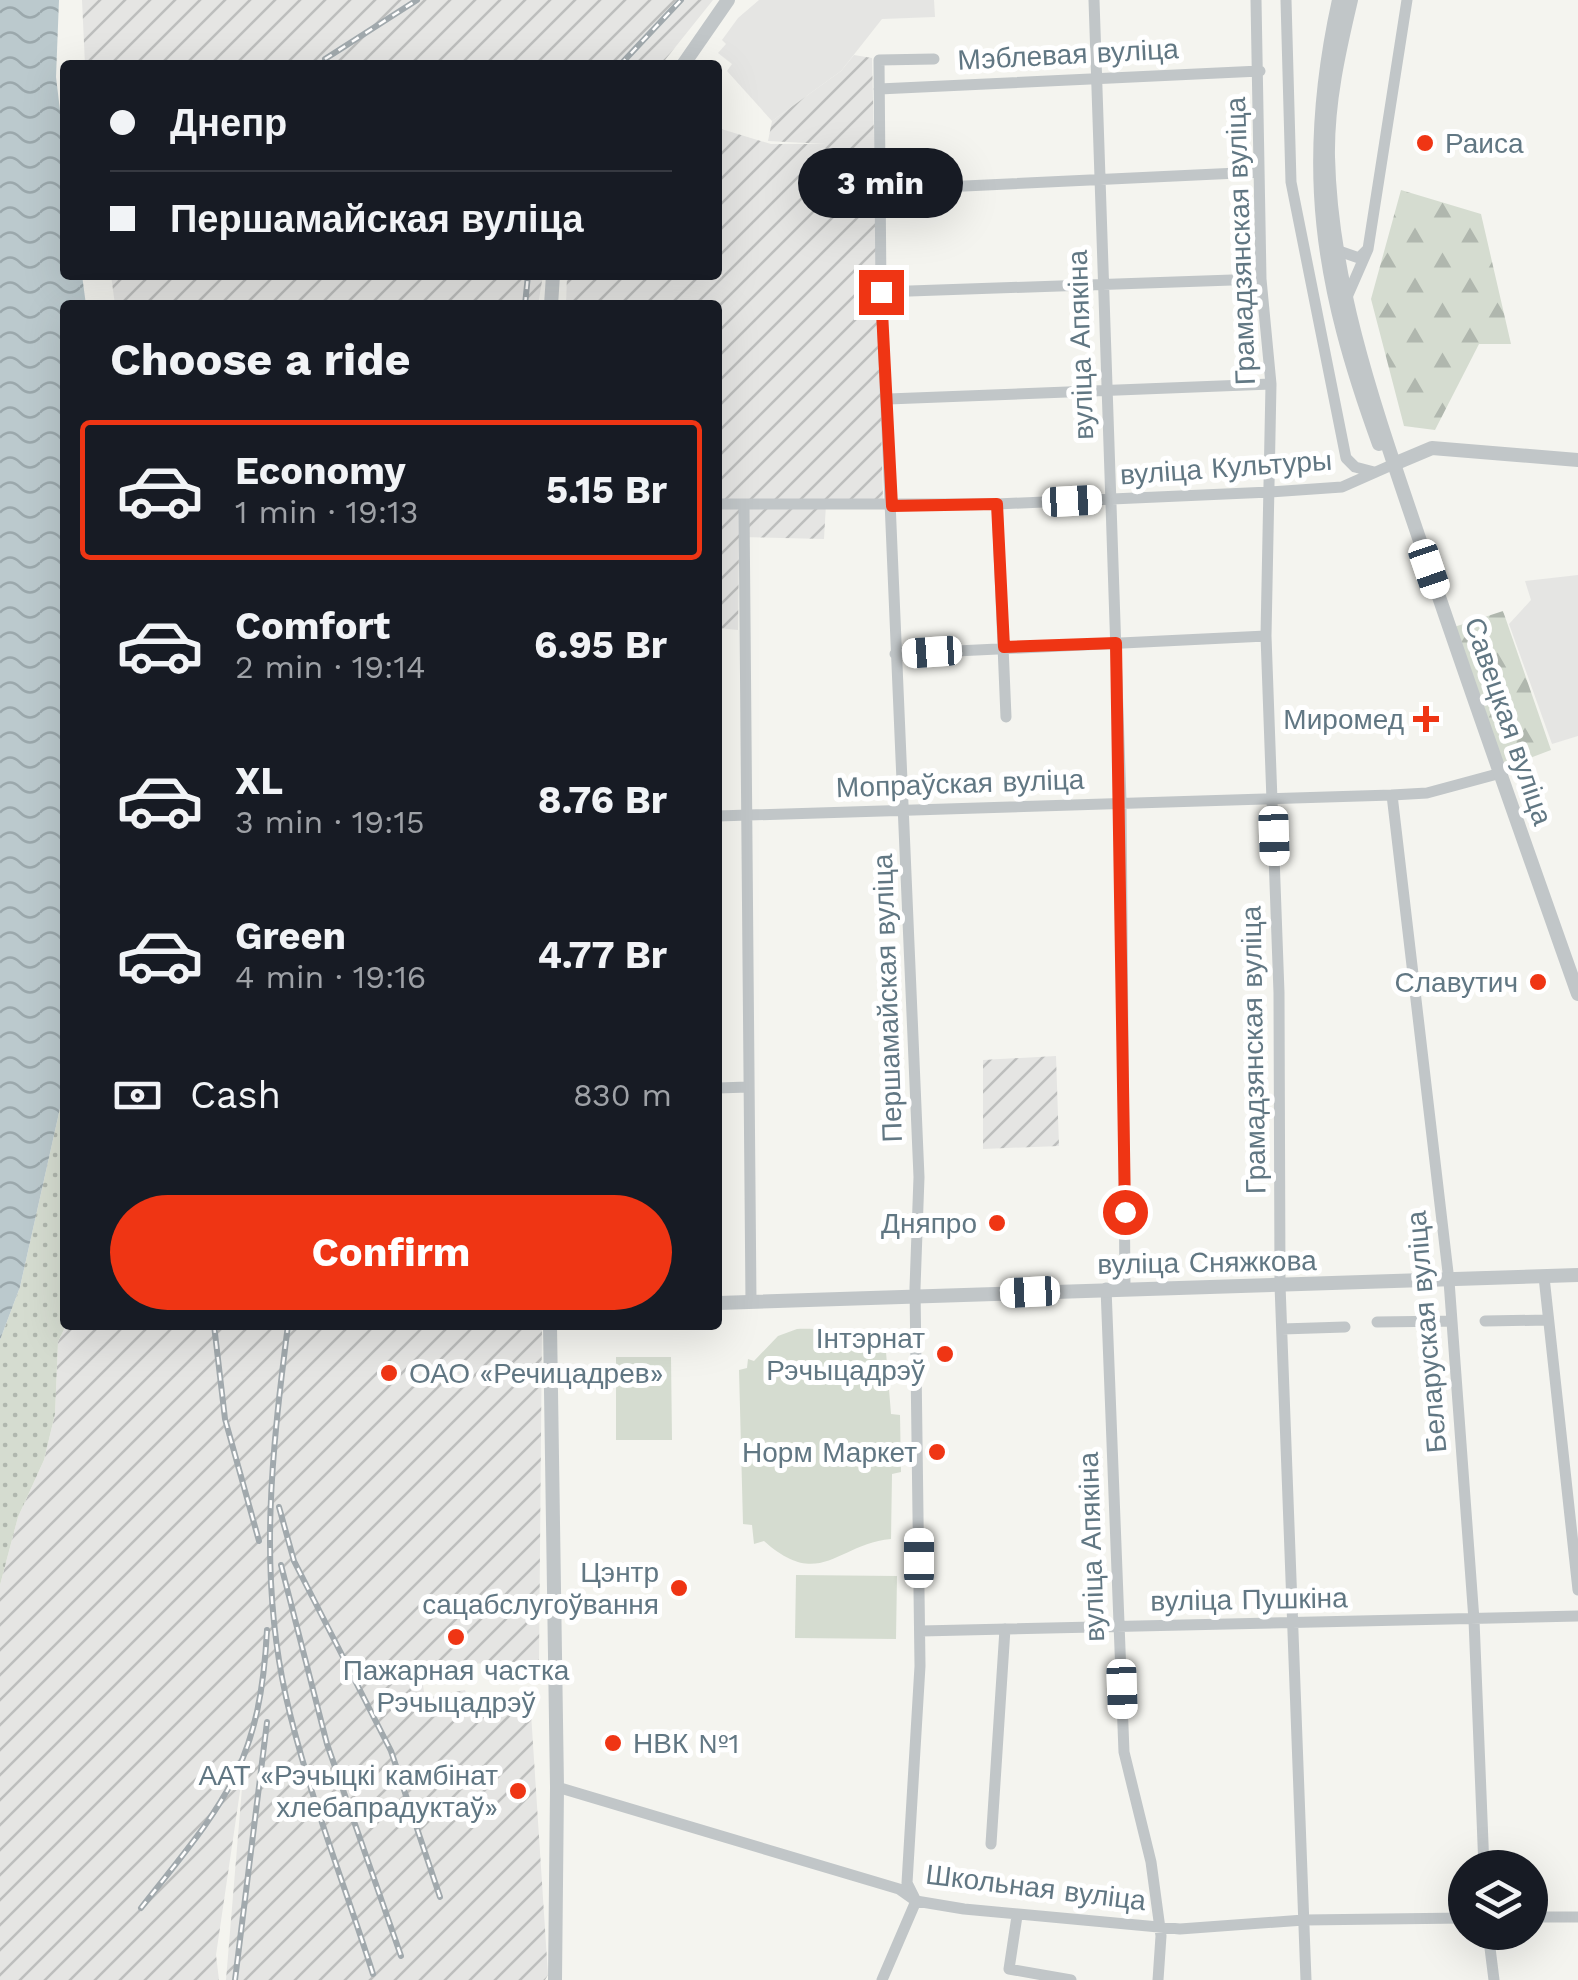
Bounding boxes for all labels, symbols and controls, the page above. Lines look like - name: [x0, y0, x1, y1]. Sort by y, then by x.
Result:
- street label: Мэблевая вуліца: [957, 32, 1180, 77]
- street label: Грамадзянская вуліца: [1219, 96, 1262, 386]
- text: Днепр: [170, 101, 287, 145]
- place label: Раиса: [1445, 127, 1524, 160]
- marker: Раиса: [1414, 132, 1436, 154]
- callout: 3 min: [798, 147, 964, 217]
- text: 3 min: [837, 164, 924, 202]
- text: Першамайская вуліца: [170, 197, 584, 241]
- street label: вуліца Апякіна: [1061, 249, 1100, 440]
- route end: [859, 270, 904, 315]
- text: Choose a ride: [110, 333, 410, 386]
- street label: вуліца Культуры: [1119, 444, 1333, 491]
- icon: car: [115, 445, 205, 535]
- text: Economy: [235, 449, 406, 493]
- text: 5.15 Br: [546, 468, 667, 512]
- car: [1041, 484, 1103, 518]
- text: 1 min · 19:13: [235, 493, 418, 531]
- car: [1405, 536, 1453, 602]
- icon: car: [115, 600, 205, 690]
- text: Comfort: [235, 604, 390, 648]
- street label: Савецкая вуліца: [1458, 613, 1560, 830]
- text: 6.95 Br: [534, 623, 667, 667]
- car: [901, 635, 963, 669]
- text: 2 min · 19:14: [235, 648, 426, 686]
- place label: Миромед: [1283, 703, 1404, 736]
- marker: Миромед: [1413, 706, 1439, 732]
- icon: car: [115, 755, 205, 845]
- text: XL: [235, 759, 283, 803]
- street label: Мопраўская вуліца: [835, 763, 1085, 804]
- text: 8.76 Br: [538, 778, 667, 822]
- text: 3 min · 19:15: [235, 803, 425, 841]
- car: [1258, 805, 1290, 867]
- street label: Першамайская вуліца: [866, 853, 909, 1143]
- street label: Грамадзянская вуліца: [1234, 905, 1273, 1194]
- icon: car: [115, 910, 205, 1000]
- text: Green: [235, 914, 346, 958]
- text: 4.77 Br: [537, 933, 667, 977]
- text: 4 min · 19:16: [235, 958, 426, 996]
- place label: Славутич: [1395, 966, 1518, 999]
- marker: Славутич: [1527, 971, 1549, 993]
- icon: cash: [110, 1068, 165, 1123]
- text: Cash: [190, 1073, 281, 1117]
- text: 830 m: [573, 1076, 672, 1114]
- route start: [1103, 1190, 1148, 1235]
- button: Confirm: [110, 1195, 672, 1310]
- place label: Дняпро: [881, 1207, 977, 1240]
- street label: Беларуская вуліца: [1399, 1209, 1454, 1454]
- marker: Дняпро: [986, 1212, 1008, 1234]
- street label: вуліца Сняжкова: [1097, 1244, 1317, 1281]
- car: [999, 1275, 1061, 1309]
- place label: Інтэрнат Рэчыцадрэў: [766, 1322, 925, 1387]
- marker: Інтэрнат Рэчыцадрэў: [934, 1343, 956, 1365]
- place label: ОАО «Речицадрев»: [409, 1357, 663, 1390]
- marker: ОАО «Речицадрев»: [378, 1362, 400, 1384]
- place label: Норм Маркет: [742, 1436, 917, 1469]
- marker: Норм Маркет: [926, 1441, 948, 1463]
- street label: вуліца Апякіна: [1072, 1451, 1111, 1642]
- car: [904, 1528, 934, 1588]
- place label: Цэнтр сацабслугоўвання: [422, 1556, 659, 1621]
- marker: Цэнтр сацабслугоўвання: [668, 1577, 690, 1599]
- street label: вуліца Пушкіна: [1150, 1581, 1348, 1618]
- marker: Пажарная частка Рэчыцадрэў: [445, 1626, 467, 1648]
- place label: Пажарная частка Рэчыцадрэў: [343, 1654, 570, 1719]
- car: [1106, 1658, 1138, 1720]
- place label: НВК №1: [633, 1727, 739, 1760]
- marker: НВК №1: [602, 1732, 624, 1754]
- place label: ААТ «Рэчыцкі камбінат хлебапрадуктаў»: [198, 1759, 498, 1824]
- marker: ААТ «Рэчыцкі камбінат хлебапрадуктаў»: [507, 1780, 529, 1802]
- map controls: [1448, 1850, 1548, 1950]
- button: layers: [1448, 1850, 1548, 1950]
- street label: Школьная вуліца: [924, 1858, 1148, 1917]

